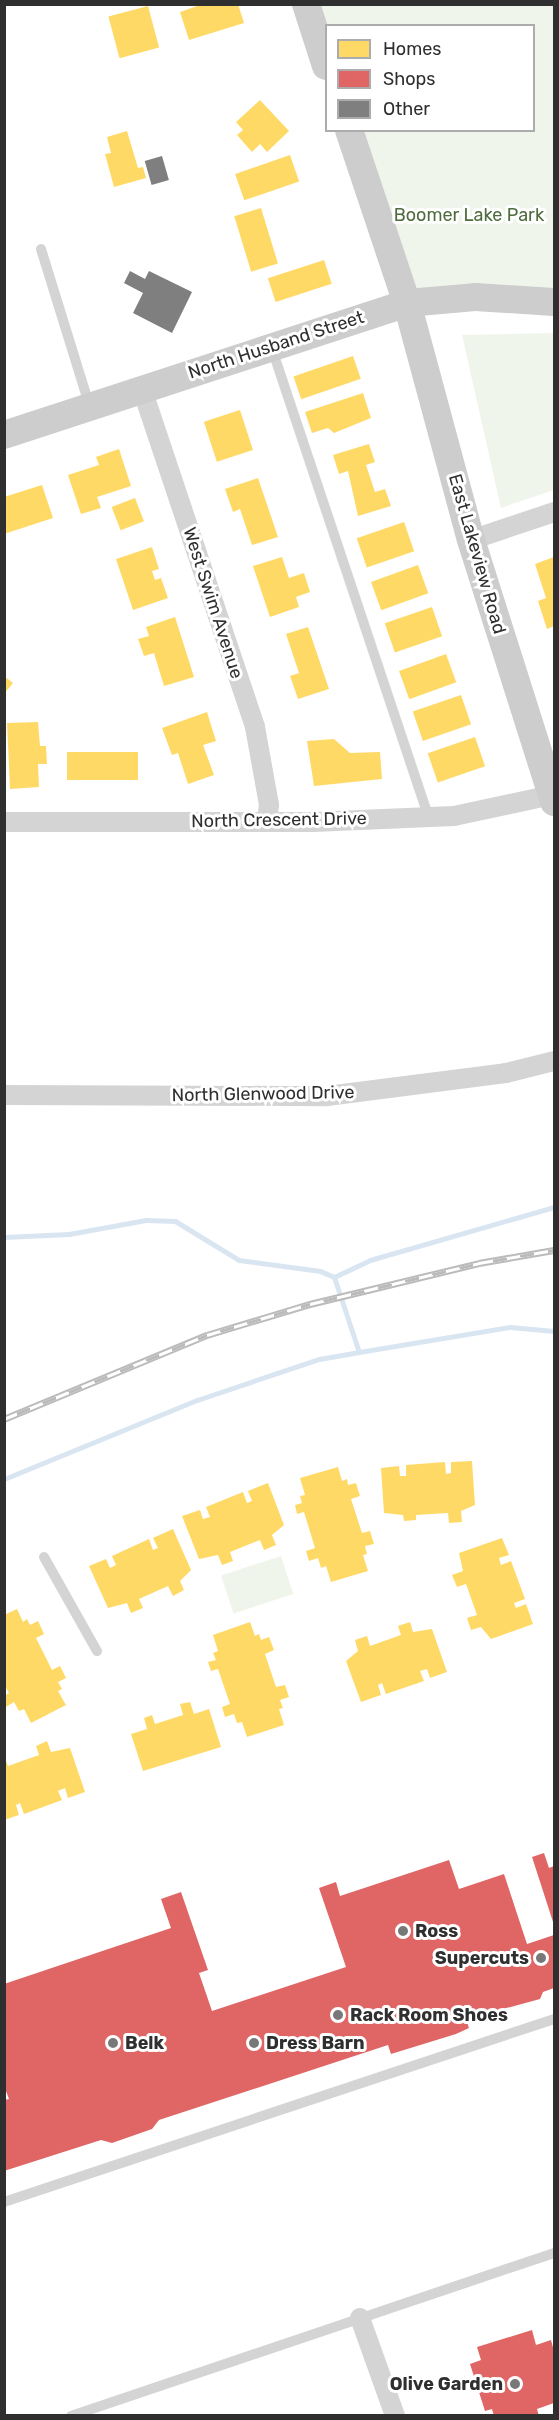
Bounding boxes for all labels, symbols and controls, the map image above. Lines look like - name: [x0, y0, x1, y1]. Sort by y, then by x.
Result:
- legend: [325, 24, 535, 132]
- text: Homes: [383, 38, 441, 60]
- text: Shops: [383, 68, 435, 90]
- text: Other: [383, 98, 430, 120]
- park label: Boomer Lake Park: [394, 204, 544, 226]
- street label: North Husband Street: [185, 306, 367, 384]
- street label: East Lakeview Road: [444, 471, 510, 637]
- street label: West Swim Avenue: [178, 524, 248, 682]
- street label: North Crescent Drive: [191, 808, 367, 832]
- street label: North Glenwood Drive: [171, 1082, 355, 1106]
- place label: Ross: [415, 1920, 458, 1942]
- marker: Ross: [396, 1924, 410, 1938]
- place label: Supercuts: [435, 1947, 529, 1969]
- marker: Supercuts: [534, 1951, 548, 1965]
- place label: Rack Room Shoes: [350, 2004, 508, 2026]
- marker: Rack Room Shoes: [331, 2008, 345, 2022]
- place label: Belk: [125, 2032, 164, 2054]
- place label: Dress Barn: [266, 2032, 364, 2054]
- marker: Belk: [106, 2036, 120, 2050]
- marker: Dress Barn: [247, 2036, 261, 2050]
- place label: Olive Garden: [390, 2373, 503, 2395]
- marker: Olive Garden: [508, 2377, 522, 2391]

